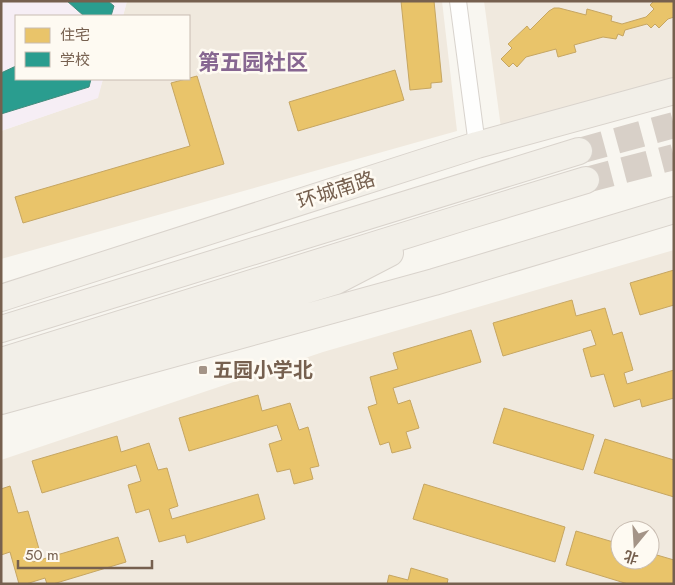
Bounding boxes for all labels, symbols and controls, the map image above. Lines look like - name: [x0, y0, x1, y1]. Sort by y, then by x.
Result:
- legend: [15, 15, 190, 80]
- text: 住宅: [60, 24, 90, 46]
- district label: 第五园社区: [198, 46, 308, 78]
- text: 学校: [60, 49, 90, 71]
- street label: 环城南路: [294, 164, 379, 217]
- place label: 五园小学北: [213, 356, 313, 385]
- marker: 五园小学北: [197, 364, 209, 376]
- north arrow: [610, 520, 660, 570]
- scale bar: [18, 538, 151, 570]
- text: 50 m: [25, 544, 59, 566]
- text: 北: [621, 546, 641, 569]

